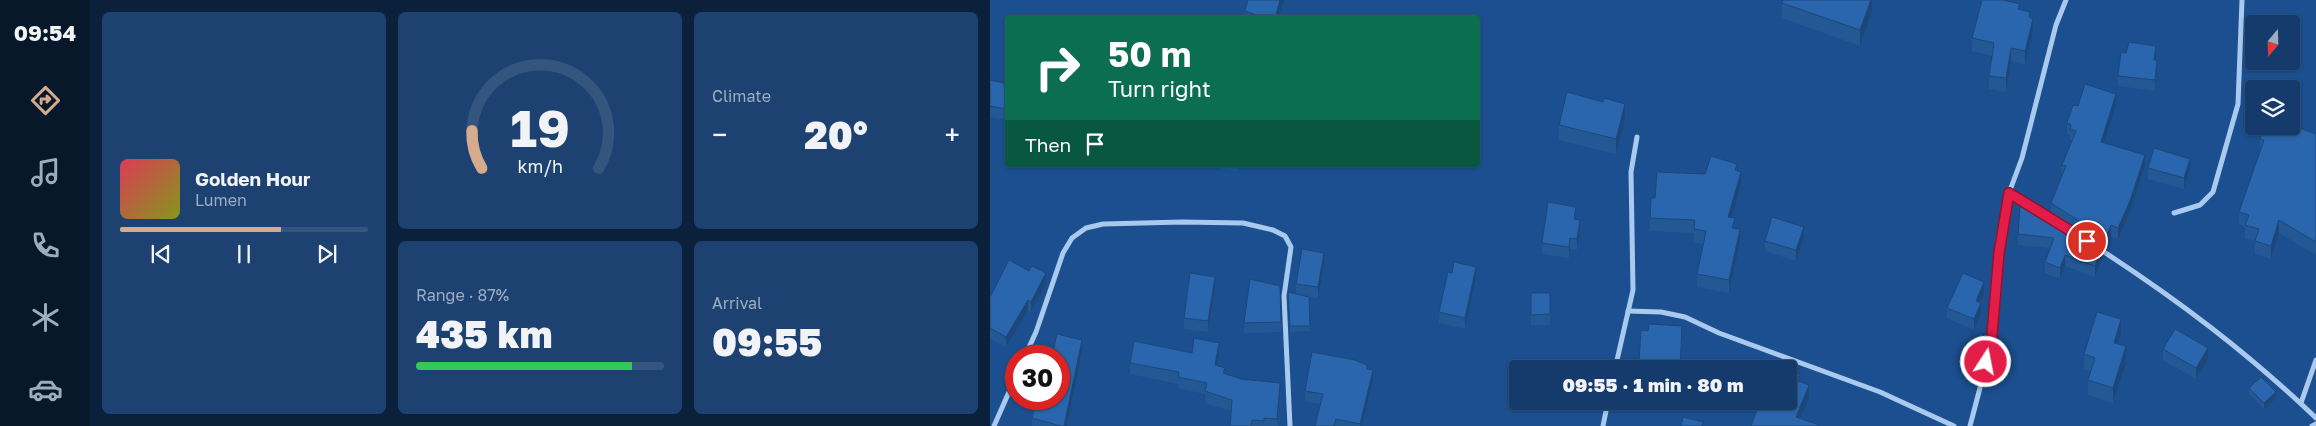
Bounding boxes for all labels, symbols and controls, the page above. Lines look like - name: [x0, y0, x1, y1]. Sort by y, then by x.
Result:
- north arrow: [2245, 15, 2300, 70]
- map controls: [2245, 15, 2300, 135]
- text: 09:54: [14, 19, 76, 46]
- text: 50 m: [1108, 33, 1191, 75]
- icon: right: [1025, 35, 1090, 100]
- text: Turn right: [1108, 75, 1211, 102]
- button: layers: [2245, 80, 2300, 135]
- icon: directions: [28, 83, 63, 118]
- text: Climate: [712, 86, 771, 106]
- text: 19: [510, 96, 570, 158]
- text: 20°: [804, 112, 868, 157]
- text: −: [712, 118, 727, 151]
- text: +: [945, 118, 960, 151]
- icon: arrive: [1081, 130, 1109, 158]
- text: Then: [1025, 133, 1071, 156]
- icon: music: [28, 155, 63, 190]
- text: km/h: [517, 155, 563, 177]
- text: Golden Hour: [195, 167, 310, 190]
- text: Lumen: [195, 190, 247, 210]
- pin: [2066, 220, 2108, 262]
- icon: arrive: [2073, 227, 2101, 255]
- icon: phone: [28, 228, 63, 263]
- icon: previous: [147, 240, 175, 268]
- icon: pause: [230, 240, 258, 268]
- icon: next: [313, 240, 341, 268]
- text: Range · 87%: [416, 285, 509, 305]
- text: Arrival: [712, 293, 762, 313]
- icon: climate: [28, 300, 63, 335]
- text: 435 km: [416, 311, 553, 356]
- text: 09:55: [712, 319, 822, 364]
- position arrow: [1959, 335, 2011, 387]
- speed limit sign: 30: [1005, 345, 1070, 410]
- icon: car: [28, 372, 63, 407]
- text: 09:55 · 1 min · 80 m: [1562, 373, 1744, 396]

